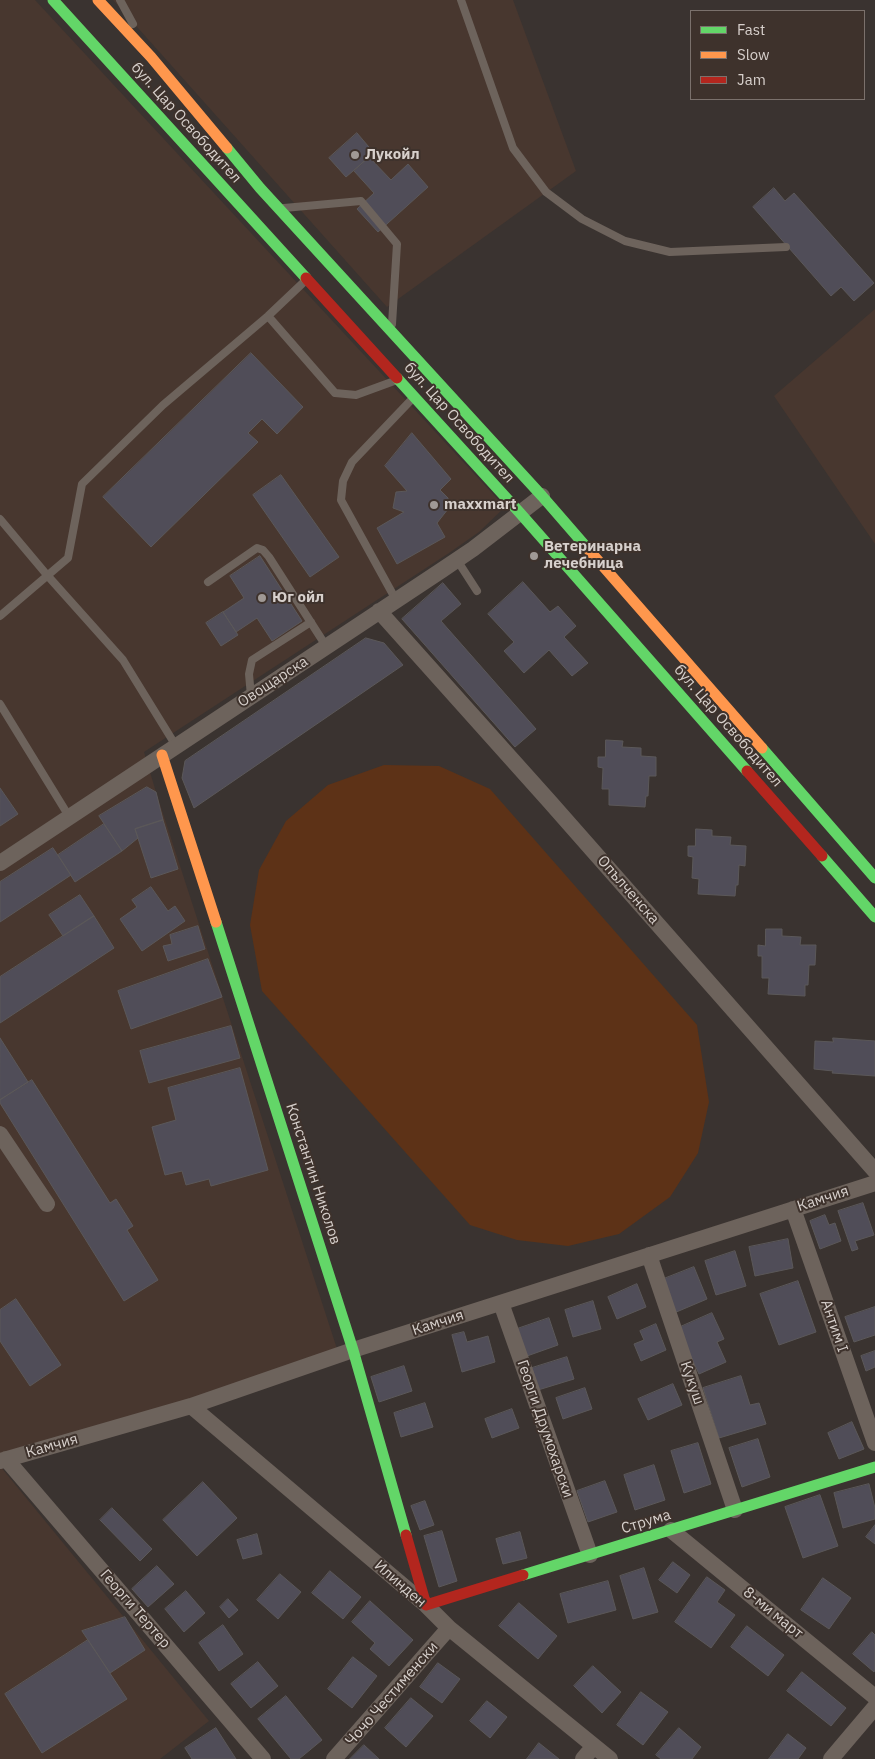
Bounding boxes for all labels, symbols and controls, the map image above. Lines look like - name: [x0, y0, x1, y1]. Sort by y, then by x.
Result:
- legend: [690, 10, 865, 100]
- text: Fast: [737, 20, 765, 39]
- text: Slow: [737, 45, 770, 64]
- street label: бул. Цар Освободител: [127, 59, 245, 187]
- text: Jam: [737, 70, 766, 89]
- place label: Лукойл: [365, 146, 420, 164]
- marker: Лукойл: [349, 149, 361, 161]
- street label: бул. Цар Освободител: [400, 359, 518, 487]
- place label: maxxmart: [444, 496, 517, 514]
- marker: maxxmart: [428, 499, 440, 511]
- place label: Ветеринарна лечебница: [544, 538, 641, 573]
- marker: Ветеринарна лечебница: [528, 550, 540, 562]
- place label: Юг ойл: [272, 589, 324, 607]
- marker: Юг ойл: [256, 592, 268, 604]
- street label: Овощарска: [234, 653, 312, 711]
- street label: бул. Цар Освободител: [670, 661, 786, 791]
- street label: Опълченска: [593, 852, 663, 928]
- street label: Константин Николов: [282, 1101, 344, 1247]
- street label: Камчия: [795, 1182, 851, 1216]
- street label: Антим I: [817, 1297, 851, 1355]
- street label: Камчия: [410, 1306, 466, 1340]
- street label: Георги Друмохарски: [513, 1358, 577, 1500]
- street label: Кукуш: [676, 1359, 708, 1407]
- street label: Камчия: [24, 1430, 80, 1462]
- street label: Струма: [619, 1506, 673, 1538]
- street label: Илинден: [370, 1557, 430, 1611]
- street label: Георги Тертер: [96, 1566, 174, 1652]
- street label: 8-ми март: [739, 1583, 807, 1643]
- street label: Чочо Честименски: [342, 1638, 442, 1750]

